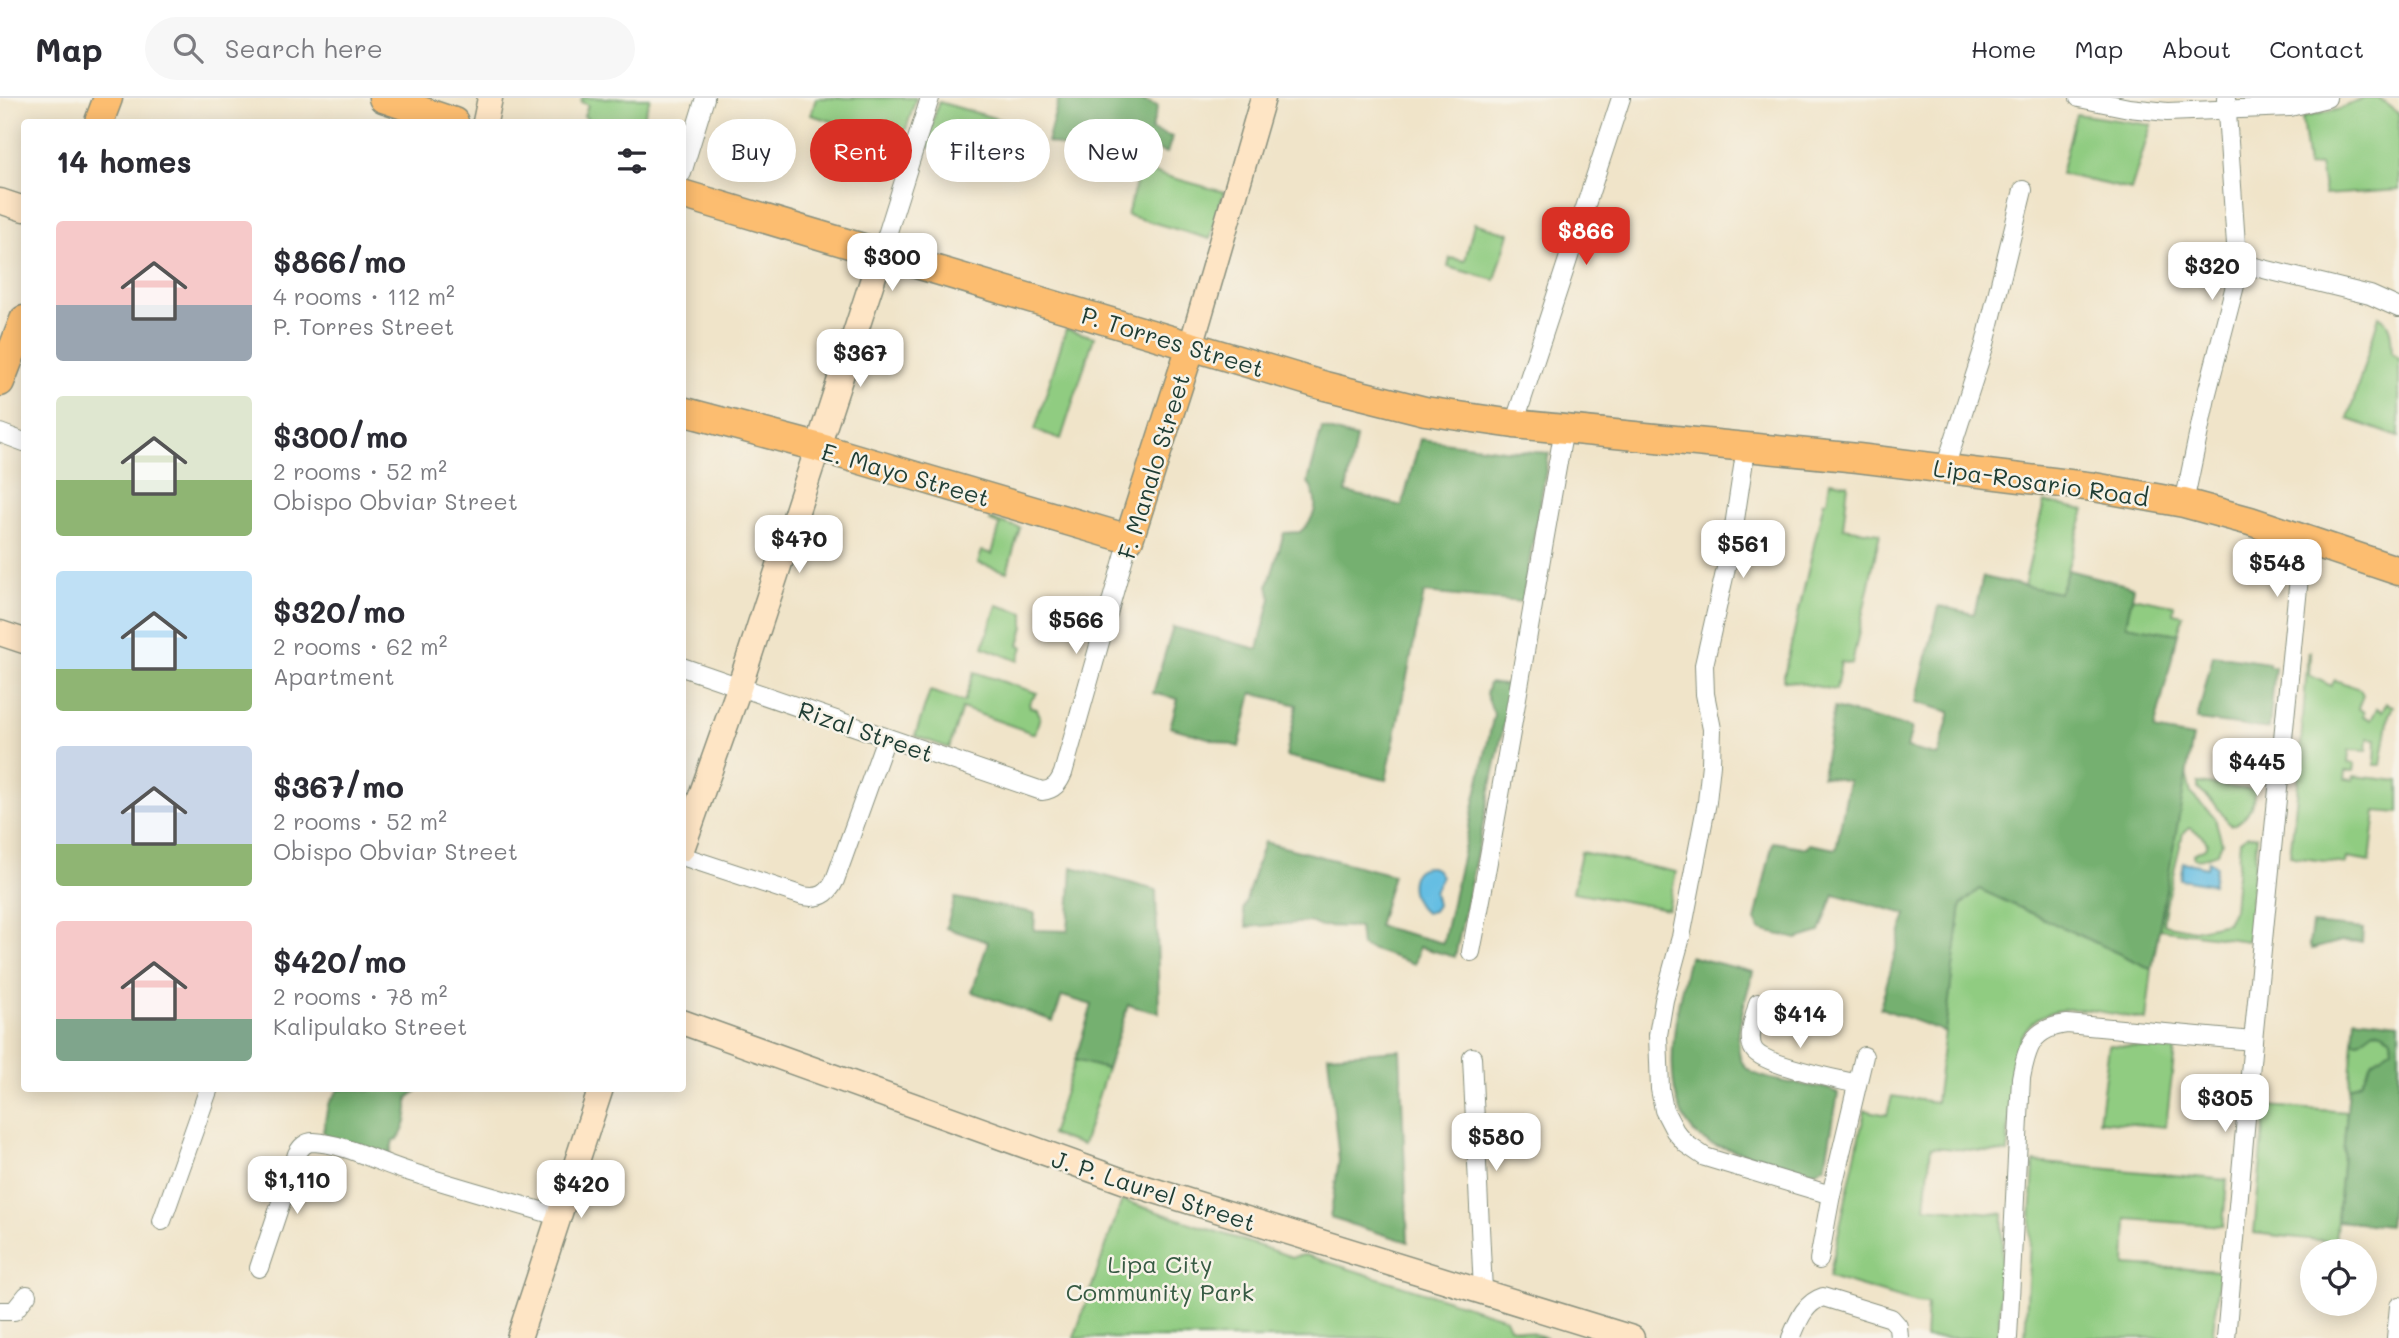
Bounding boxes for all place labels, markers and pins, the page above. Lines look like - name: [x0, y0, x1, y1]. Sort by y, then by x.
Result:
- pin: $866: [1545, 208, 1627, 267]
- pin: $300: [851, 234, 933, 293]
- pin: $320: [2171, 242, 2253, 302]
- pin: $367: [819, 330, 901, 389]
- pin: $470: [758, 516, 840, 575]
- pin: $561: [1702, 520, 1784, 580]
- pin: $548: [2236, 540, 2318, 599]
- pin: $566: [1035, 596, 1117, 656]
- pin: $445: [2216, 738, 2298, 798]
- pin: $414: [1759, 990, 1841, 1050]
- pin: $305: [2184, 1074, 2266, 1134]
- pin: $580: [1455, 1114, 1537, 1173]
- pin: $1,110: [240, 1156, 354, 1216]
- pin: $420: [540, 1160, 622, 1220]

